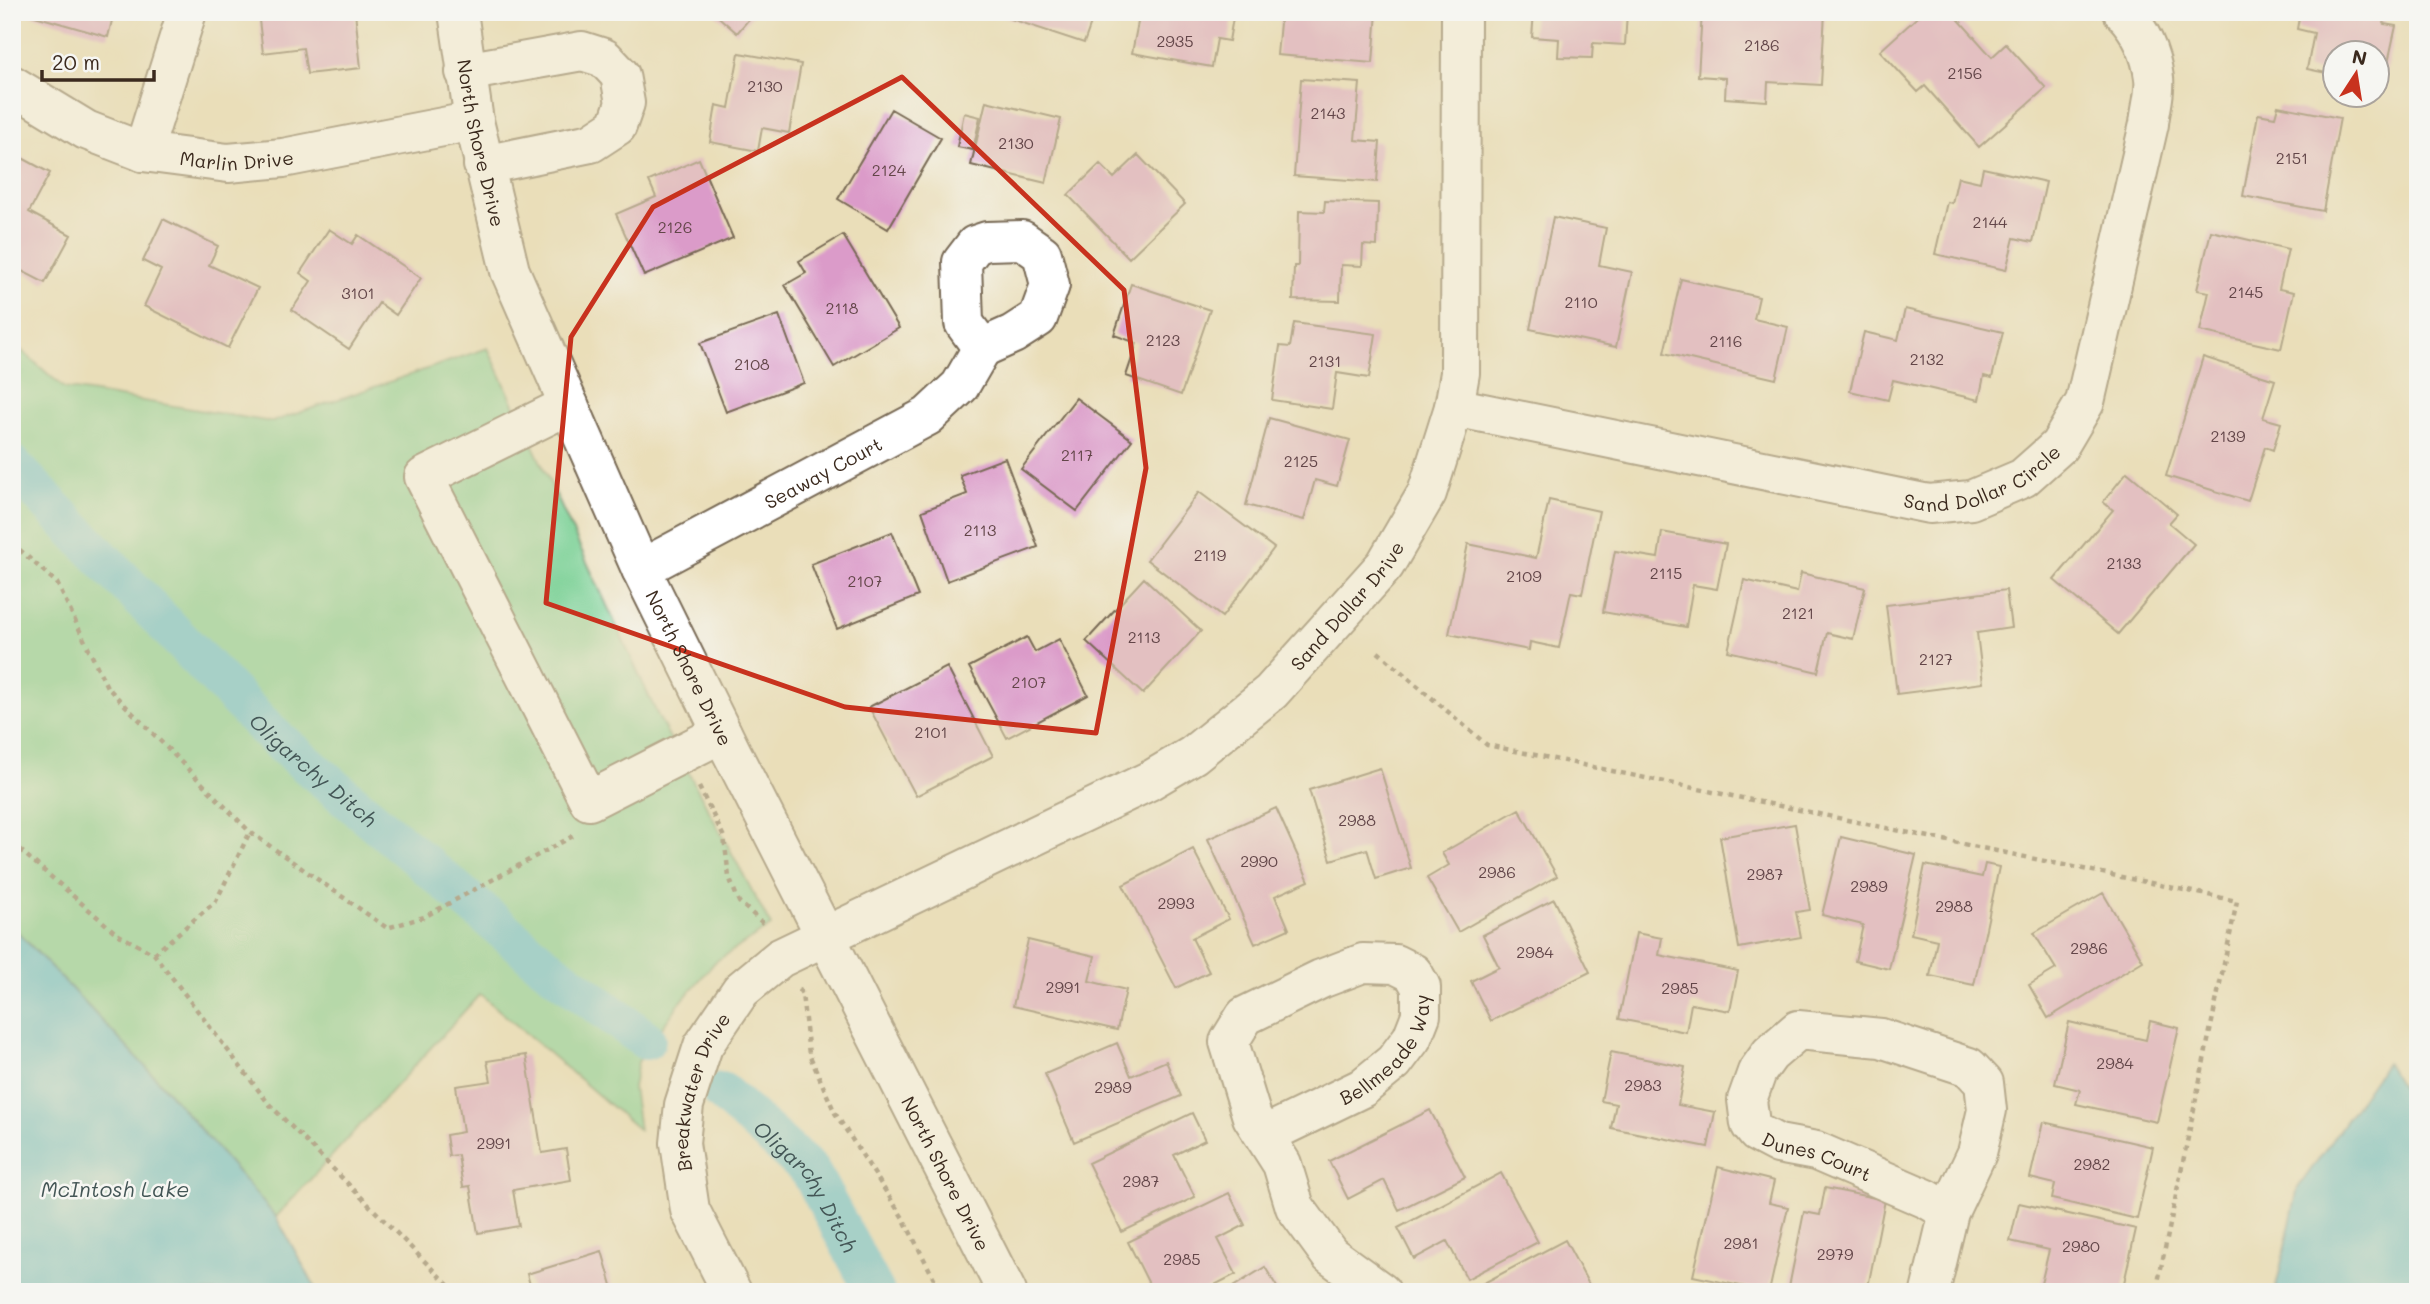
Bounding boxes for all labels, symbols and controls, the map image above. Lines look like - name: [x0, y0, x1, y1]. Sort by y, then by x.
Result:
- house number: 2935: [1156, 30, 1194, 51]
- house number: 2186: [1744, 34, 1780, 55]
- scale bar: [42, 38, 154, 82]
- north arrow: [2322, 38, 2392, 108]
- text: N: [2350, 43, 2369, 71]
- text: 20 m: [52, 48, 100, 75]
- street label: North Shore Drive: [453, 57, 511, 229]
- house number: 2156: [1947, 62, 1983, 83]
- house number: 2130: [747, 75, 783, 96]
- house number: 2143: [1311, 102, 1345, 123]
- house number: 2130: [998, 132, 1034, 153]
- street label: Marlin Drive: [178, 144, 296, 176]
- house number: 2151: [2276, 147, 2308, 168]
- house number: 2124: [872, 159, 907, 180]
- house number: 2144: [1973, 211, 2008, 232]
- house number: 2126: [658, 216, 692, 237]
- house number: 2145: [2229, 281, 2263, 302]
- house number: 3101: [341, 282, 375, 303]
- house number: 2110: [1564, 291, 1598, 312]
- house number: 2118: [826, 297, 859, 318]
- house number: 2123: [1146, 329, 1180, 350]
- house number: 2116: [1710, 330, 1742, 351]
- house number: 2132: [1910, 348, 1944, 369]
- house number: 2131: [1309, 350, 1341, 371]
- house number: 2108: [734, 353, 770, 374]
- house number: 2139: [2211, 425, 2245, 446]
- street label: Seaway Court: [759, 430, 886, 514]
- street label: Sand Dollar Circle: [1902, 439, 2065, 517]
- house number: 2117: [1061, 444, 1093, 465]
- house number: 2125: [1284, 450, 1318, 471]
- house number: 2113: [964, 519, 996, 540]
- street label: Sand Dollar Drive: [1284, 536, 1409, 675]
- house number: 2119: [1194, 544, 1226, 565]
- house number: 2133: [2107, 552, 2141, 573]
- house number: 2115: [1650, 562, 1682, 583]
- house number: 2109: [1506, 565, 1542, 586]
- house number: 2107: [848, 570, 883, 591]
- street label: North Shore Drive: [641, 586, 739, 750]
- house number: 2121: [1782, 602, 1814, 623]
- house number: 2113: [1128, 626, 1160, 647]
- house number: 2127: [1919, 648, 1953, 669]
- house number: 2107: [1012, 671, 1047, 692]
- water label: Oligarchy Ditch: [244, 707, 384, 832]
- house number: 2101: [914, 721, 948, 742]
- house number: 2988: [1338, 809, 1376, 830]
- house number: 2990: [1240, 850, 1278, 871]
- house number: 2986: [1478, 861, 1516, 882]
- house number: 2987: [1747, 863, 1784, 884]
- house number: 2989: [1850, 875, 1888, 896]
- house number: 2993: [1157, 892, 1195, 913]
- house number: 2988: [1935, 895, 1973, 916]
- house number: 2986: [2070, 937, 2108, 958]
- house number: 2984: [1516, 941, 1554, 962]
- house number: 2991: [1046, 976, 1080, 997]
- house number: 2985: [1661, 977, 1699, 998]
- street label: Bellmeade Way: [1335, 995, 1434, 1110]
- street label: Breakwater Drive: [667, 1007, 735, 1173]
- house number: 2984: [2096, 1052, 2134, 1073]
- house number: 2983: [1624, 1074, 1662, 1095]
- house number: 2989: [1094, 1076, 1132, 1097]
- street label: North Shore Drive: [897, 1092, 996, 1255]
- water label: Oligarchy Ditch: [749, 1114, 865, 1257]
- street label: Dunes Court: [1758, 1125, 1876, 1186]
- house number: 2991: [477, 1132, 511, 1153]
- house number: 2982: [2074, 1153, 2110, 1174]
- house number: 2987: [1123, 1170, 1160, 1191]
- water label: McIntosh Lake: [41, 1175, 189, 1202]
- house number: 2981: [1723, 1232, 1759, 1253]
- house number: 2980: [2062, 1235, 2100, 1256]
- house number: 2979: [1817, 1243, 1853, 1264]
- house number: 2985: [1163, 1248, 1201, 1269]

